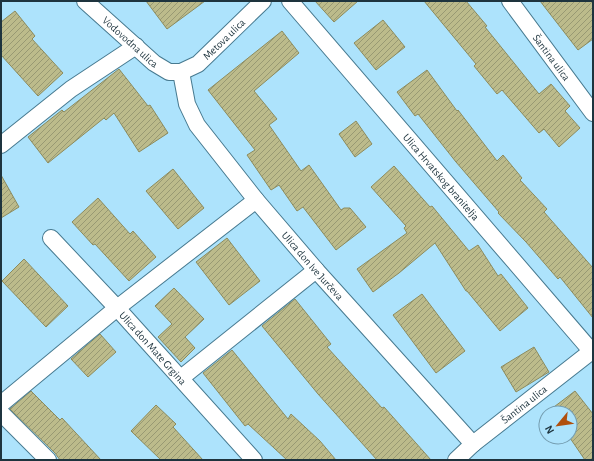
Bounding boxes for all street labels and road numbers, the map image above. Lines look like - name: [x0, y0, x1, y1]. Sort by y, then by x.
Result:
- street label: Vodovodna ulica: [100, 14, 160, 70]
- street label: Metova ulica: [201, 16, 247, 62]
- street label: Šantina ulica: [531, 32, 572, 82]
- street label: Ulica Hrvatskog branitelja: [401, 131, 482, 222]
- street label: Ulica don Ive Jurčeva: [280, 229, 346, 302]
- street label: Ulica don Mate Grgina: [117, 309, 189, 387]
- street label: Šantina ulica: [499, 383, 549, 425]

